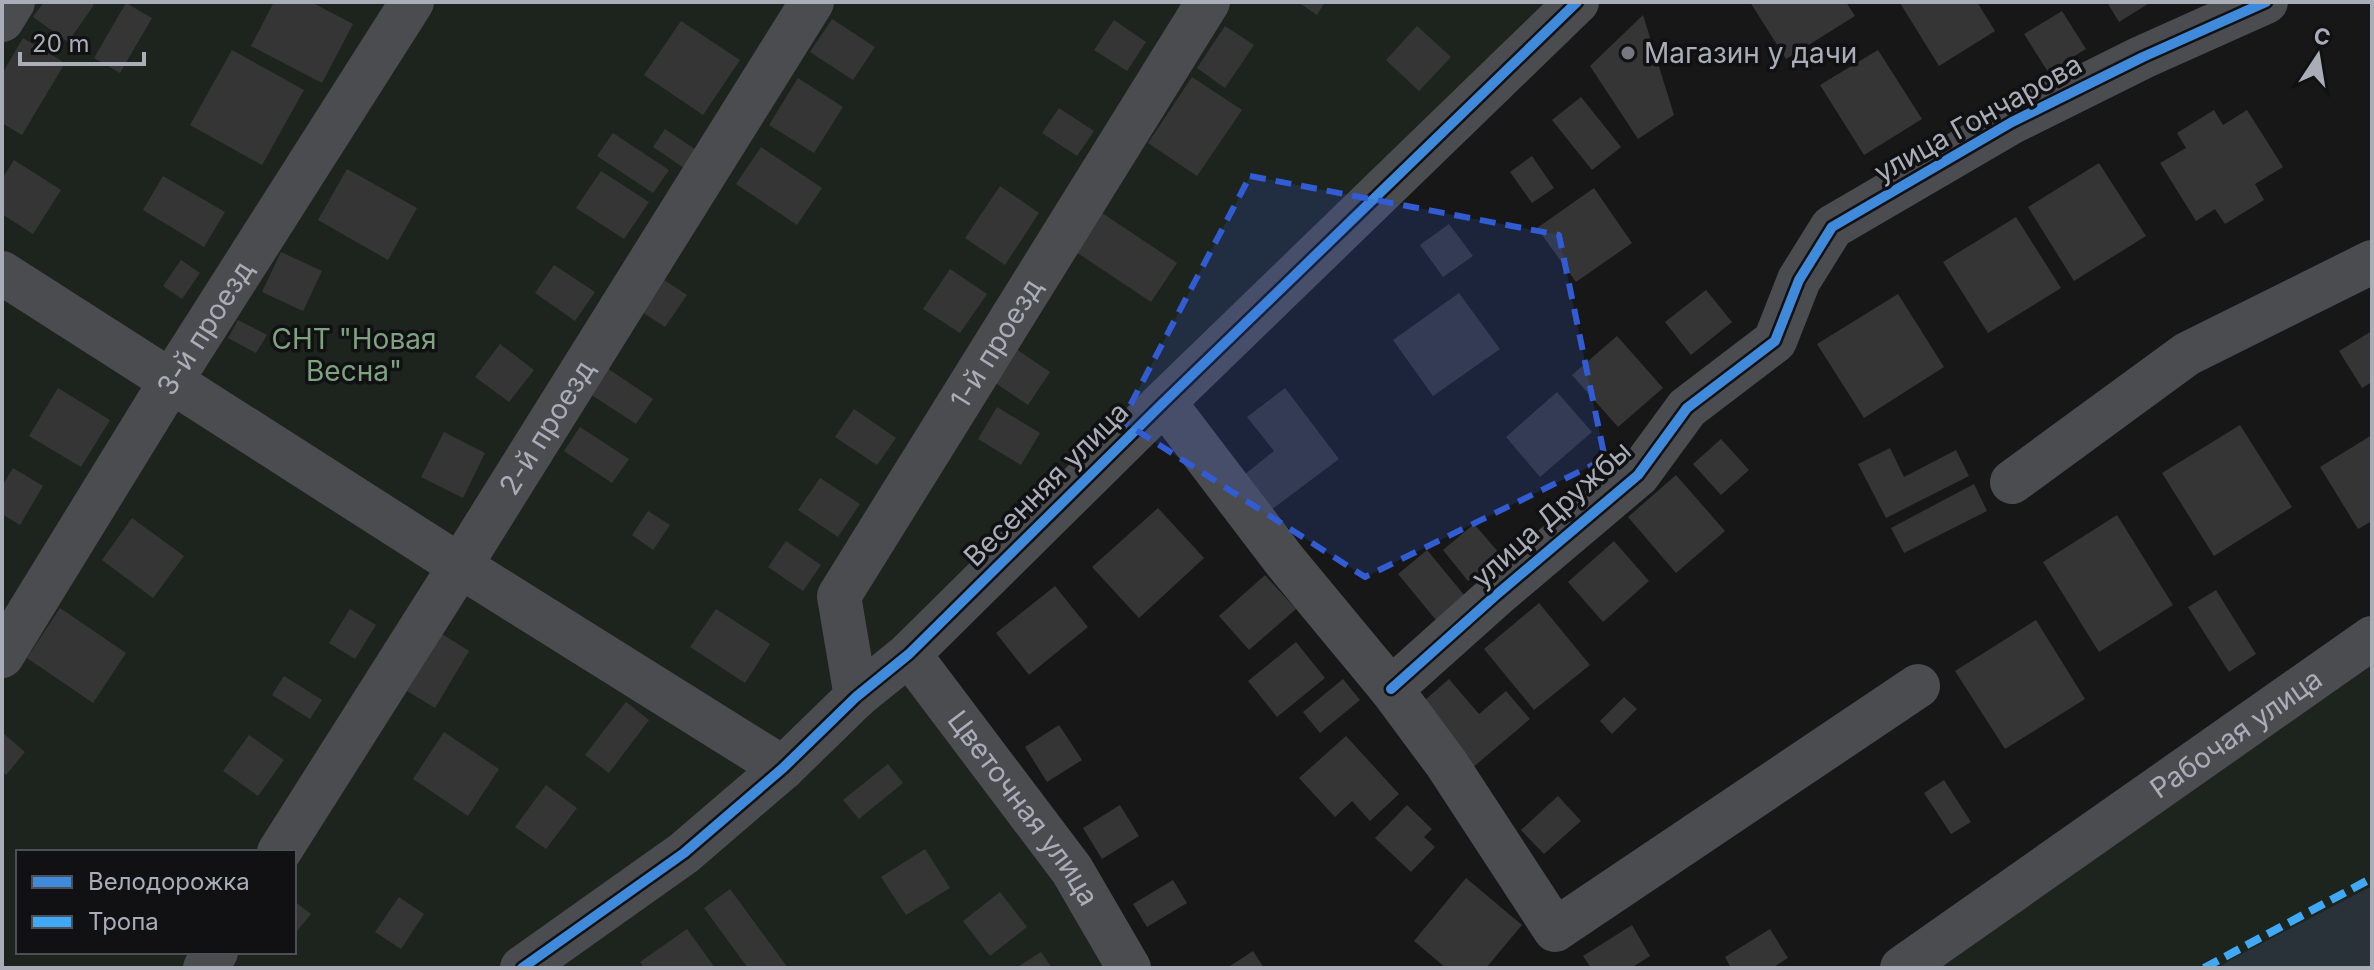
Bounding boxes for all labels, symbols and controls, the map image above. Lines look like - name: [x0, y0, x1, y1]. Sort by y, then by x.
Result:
- scale bar: [20, 16, 144, 66]
- north arrow: [2278, 16, 2358, 96]
- text: С: [2311, 22, 2333, 51]
- text: 20 m: [32, 29, 90, 58]
- place label: Магазин у дачи: [1644, 36, 1857, 70]
- marker: Магазин у дачи: [1619, 44, 1637, 62]
- street label: улица Гончарова: [1868, 47, 2088, 189]
- street label: 3-й проезд: [150, 254, 260, 401]
- street label: 1-й проезд: [943, 272, 1049, 415]
- park label: СНТ "Новая Весна": [272, 322, 436, 388]
- street label: 2-й проезд: [492, 354, 601, 501]
- street label: Весенняя улица: [957, 395, 1135, 573]
- street label: улица Дружбы: [1464, 434, 1638, 594]
- street label: Рабочая улица: [2143, 662, 2328, 806]
- street label: Цветочная улица: [941, 704, 1106, 912]
- legend: [16, 850, 296, 954]
- text: Велодорожка: [88, 867, 250, 896]
- text: Тропа: [88, 907, 159, 936]

